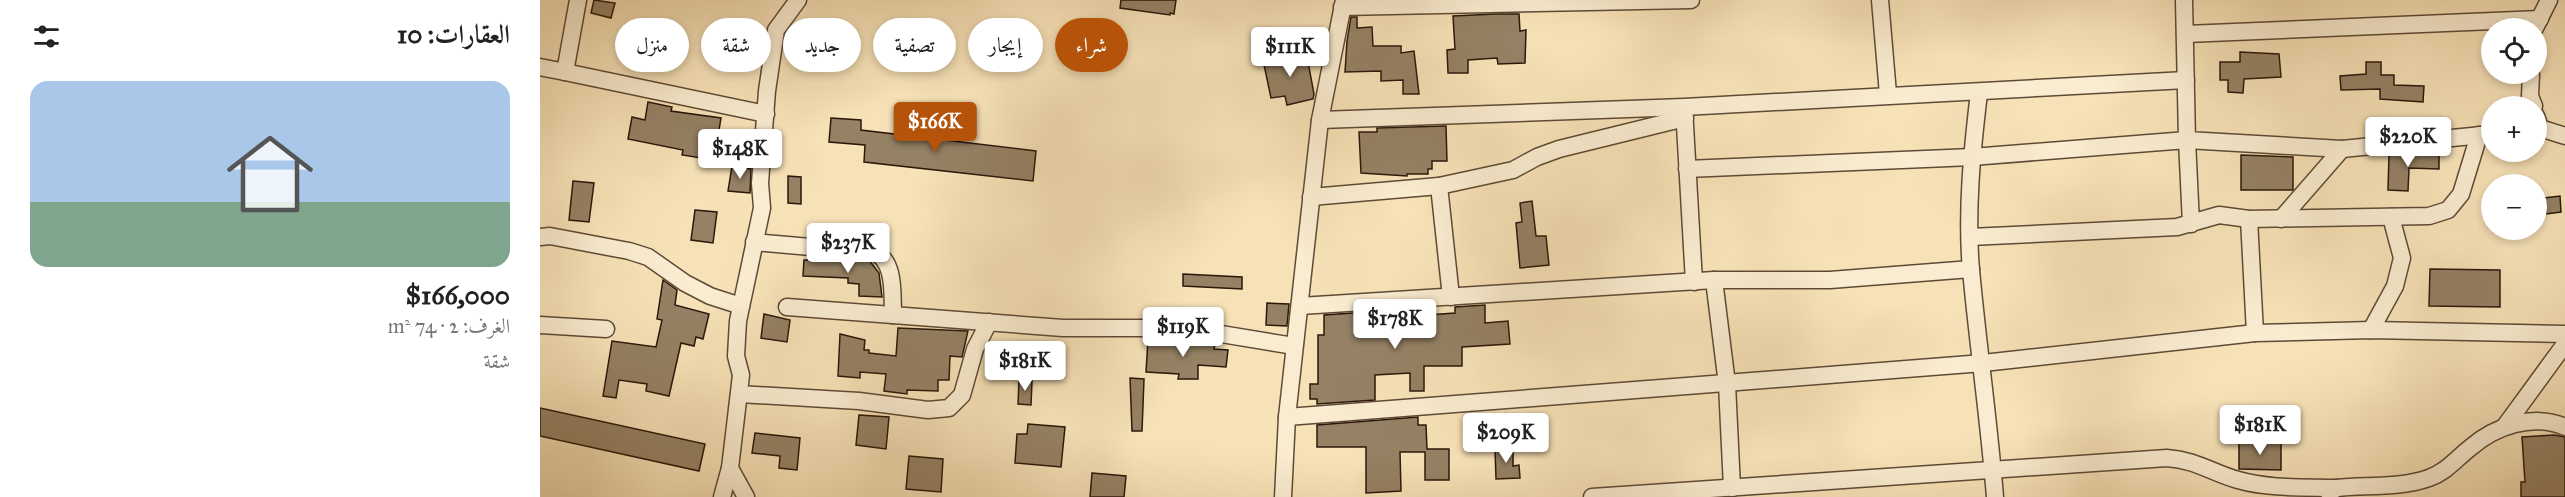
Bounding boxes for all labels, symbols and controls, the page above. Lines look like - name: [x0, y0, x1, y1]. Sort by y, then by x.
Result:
- text: العقارات: 10: [397, 18, 510, 50]
- chip: منزل: [615, 18, 689, 72]
- chip: شقة: [701, 18, 771, 72]
- chip: جديد: [783, 18, 861, 72]
- chip: تصفية: [873, 18, 956, 72]
- chip: إيجار: [968, 18, 1043, 72]
- chip: شراء: [1055, 18, 1128, 72]
- map controls: [2481, 18, 2547, 240]
- button: locate: [2481, 18, 2547, 84]
- icon: filters: [30, 20, 63, 53]
- pin: $111K: [1248, 27, 1332, 78]
- text: $111K: [1265, 34, 1315, 58]
- button: +: [2481, 96, 2547, 162]
- pin: $166K: [893, 102, 977, 153]
- text: $166K: [908, 109, 962, 133]
- pin: $220K: [2366, 117, 2450, 168]
- icon: home: [216, 120, 324, 228]
- text: $220K: [2379, 124, 2437, 148]
- pin: $148K: [698, 129, 782, 180]
- text: $148K: [712, 136, 768, 160]
- button: −: [2481, 174, 2547, 240]
- pin: $237K: [806, 223, 890, 274]
- text: $237K: [821, 230, 875, 254]
- text: $166,000: [405, 279, 510, 311]
- pin: $178K: [1353, 299, 1437, 350]
- text: $178K: [1367, 306, 1423, 330]
- pin: $119K: [1141, 307, 1225, 358]
- text: الغرف: 2 · 74 m²: [388, 314, 510, 338]
- text: $119K: [1157, 314, 1209, 338]
- pin: $181K: [983, 341, 1067, 392]
- text: $181K: [999, 348, 1051, 372]
- text: شقة: [484, 349, 510, 373]
- pin: $181K: [2218, 405, 2302, 456]
- text: $181K: [2234, 412, 2286, 436]
- pin: $209K: [1464, 413, 1548, 464]
- text: $209K: [1477, 420, 1535, 444]

